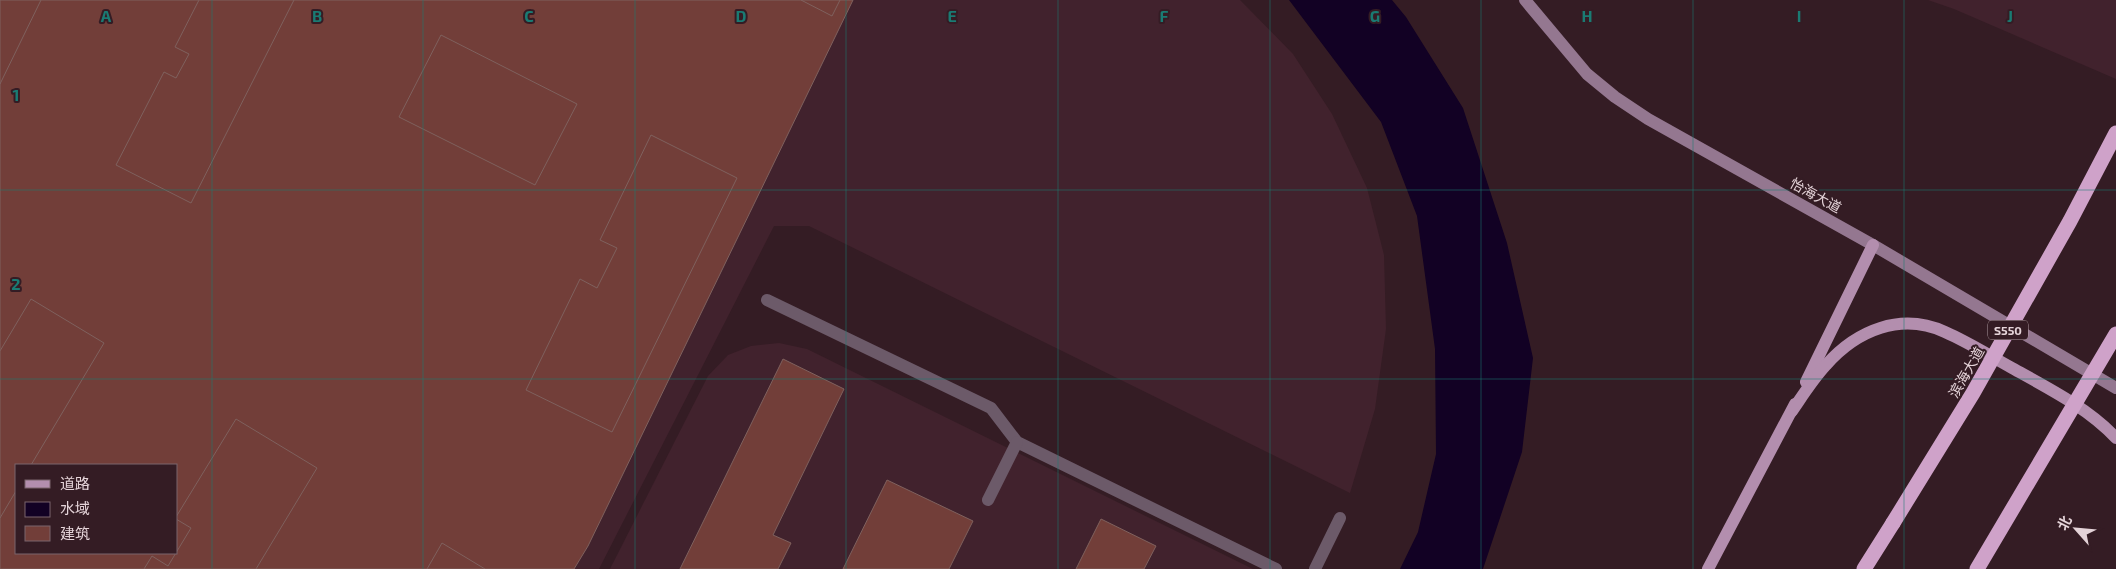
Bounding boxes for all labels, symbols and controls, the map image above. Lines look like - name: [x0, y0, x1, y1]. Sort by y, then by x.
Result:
- text: A: [101, 6, 112, 25]
- text: B: [312, 6, 322, 25]
- text: C: [524, 6, 534, 25]
- text: D: [736, 6, 747, 25]
- text: E: [947, 6, 957, 25]
- text: F: [1160, 6, 1169, 25]
- text: G: [1370, 6, 1380, 25]
- text: H: [1581, 6, 1593, 25]
- text: I: [1797, 6, 1801, 25]
- text: J: [2007, 6, 2013, 25]
- text: 1: [13, 85, 19, 104]
- street label: 怡海大道: [1787, 174, 1845, 216]
- text: 2: [11, 274, 21, 293]
- road number: S550: [1988, 320, 2028, 340]
- street label: 滨海大道: [1945, 344, 1987, 400]
- legend: [15, 464, 178, 554]
- text: 道路: [60, 474, 90, 492]
- text: 水域: [60, 499, 90, 517]
- north arrow: [2051, 504, 2101, 554]
- text: 北: [2053, 513, 2075, 533]
- text: 建筑: [60, 524, 90, 542]

